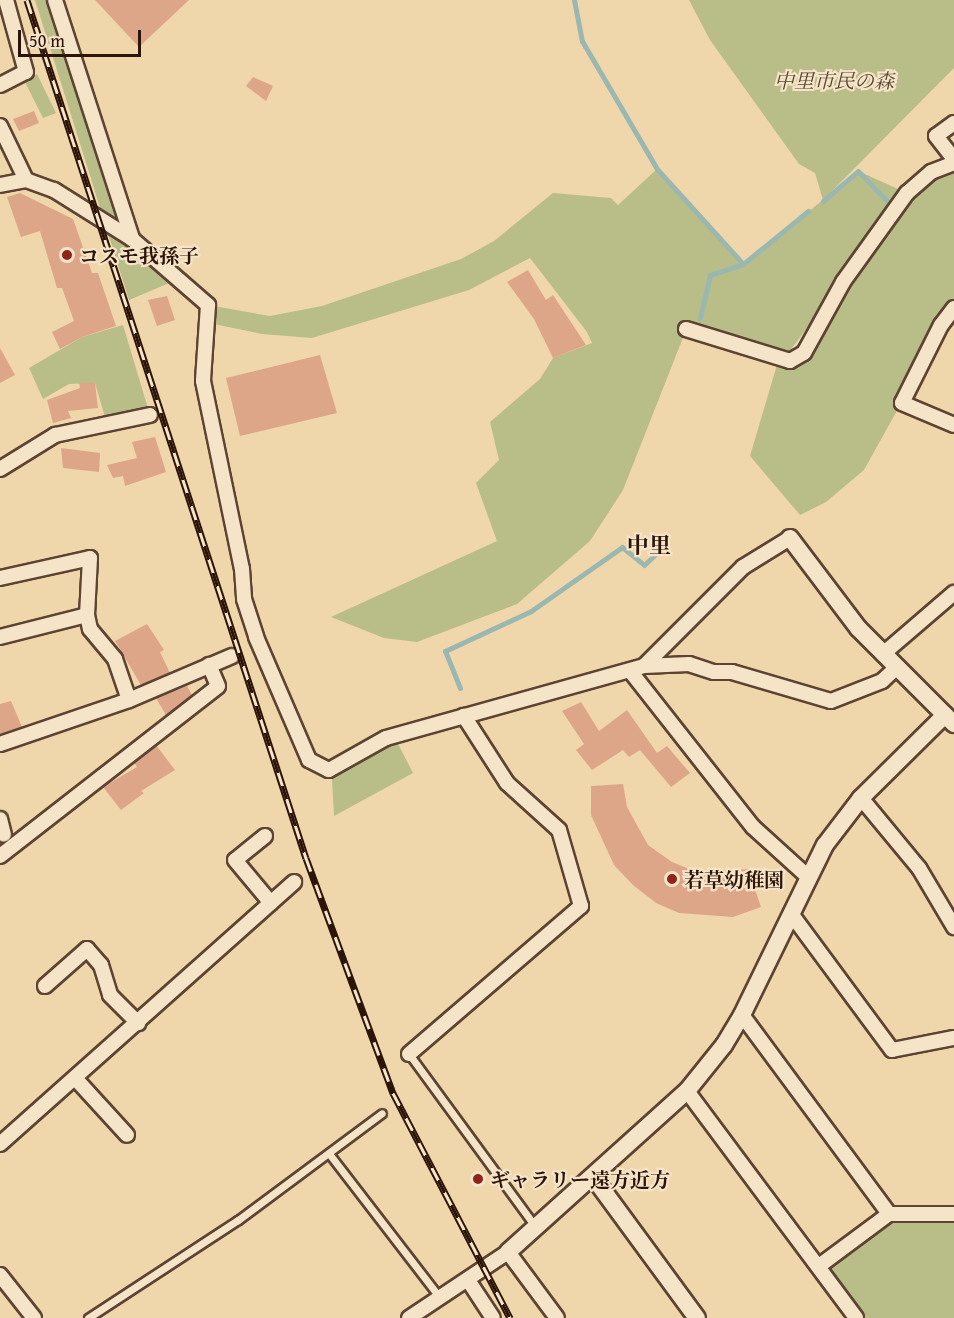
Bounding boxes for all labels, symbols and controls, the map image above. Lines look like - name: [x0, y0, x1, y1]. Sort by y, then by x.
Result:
- scale bar: [21, 18, 144, 56]
- text: 50 m: [29, 27, 65, 54]
- park label: 中里市民の森: [774, 68, 894, 92]
- place label: コスモ我孫子: [79, 243, 199, 267]
- marker: コスモ我孫子: [60, 248, 74, 262]
- district label: 中里: [627, 533, 671, 559]
- place label: 若草幼稚園: [684, 867, 784, 891]
- marker: 若草幼稚園: [665, 872, 679, 886]
- place label: ギャラリー遠方近方: [490, 1167, 670, 1191]
- marker: ギャラリー遠方近方: [471, 1172, 485, 1186]

